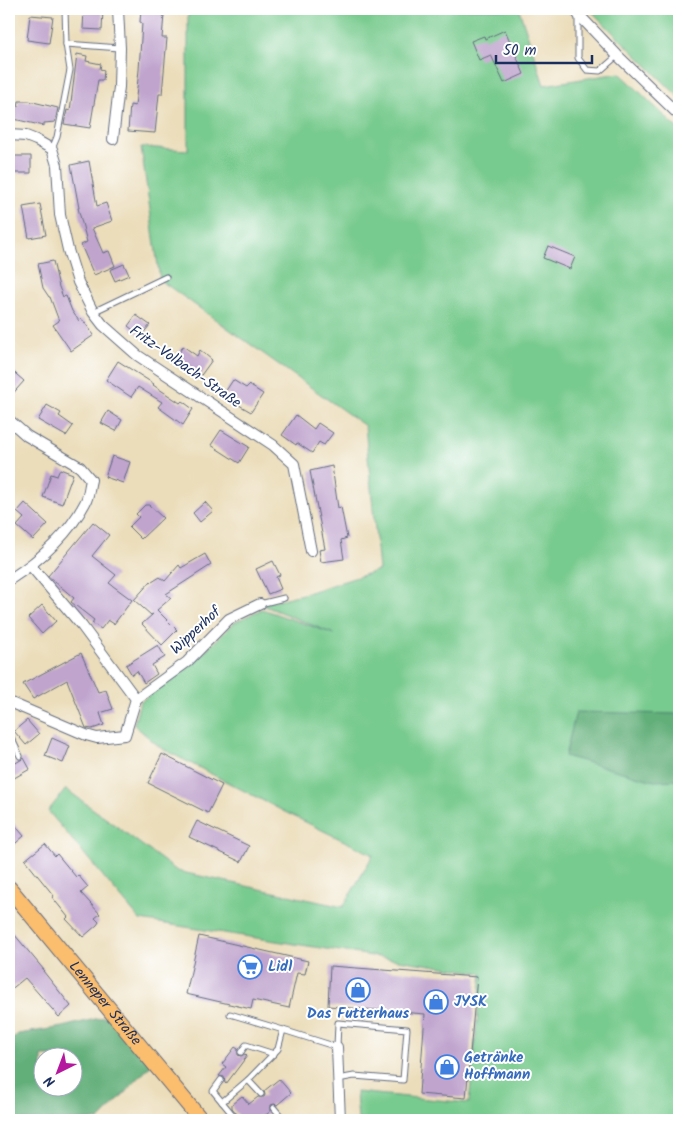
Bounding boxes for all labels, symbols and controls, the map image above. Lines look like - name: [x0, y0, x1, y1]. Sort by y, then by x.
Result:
- scale bar: [496, 32, 592, 64]
- text: 50 m: [503, 39, 537, 63]
- street label: Fritz-Volbach-Straße: [124, 319, 246, 415]
- street label: Wipperhof: [165, 600, 228, 661]
- supermarket icon: Lidl: [237, 954, 263, 980]
- place label: Lidl: [268, 955, 292, 979]
- street label: Lenneper Straße: [62, 956, 147, 1051]
- shop icon: Das Futterhaus: [345, 977, 371, 1003]
- shop icon: JYSK: [423, 989, 449, 1015]
- place label: JYSK: [454, 990, 487, 1014]
- place label: Das Futterhaus: [307, 1002, 409, 1026]
- north arrow: [32, 1046, 82, 1096]
- place label: Getränke Hoffmann: [464, 1046, 530, 1087]
- shop icon: Getränke Hoffmann: [434, 1054, 460, 1080]
- text: N: [39, 1070, 61, 1092]

